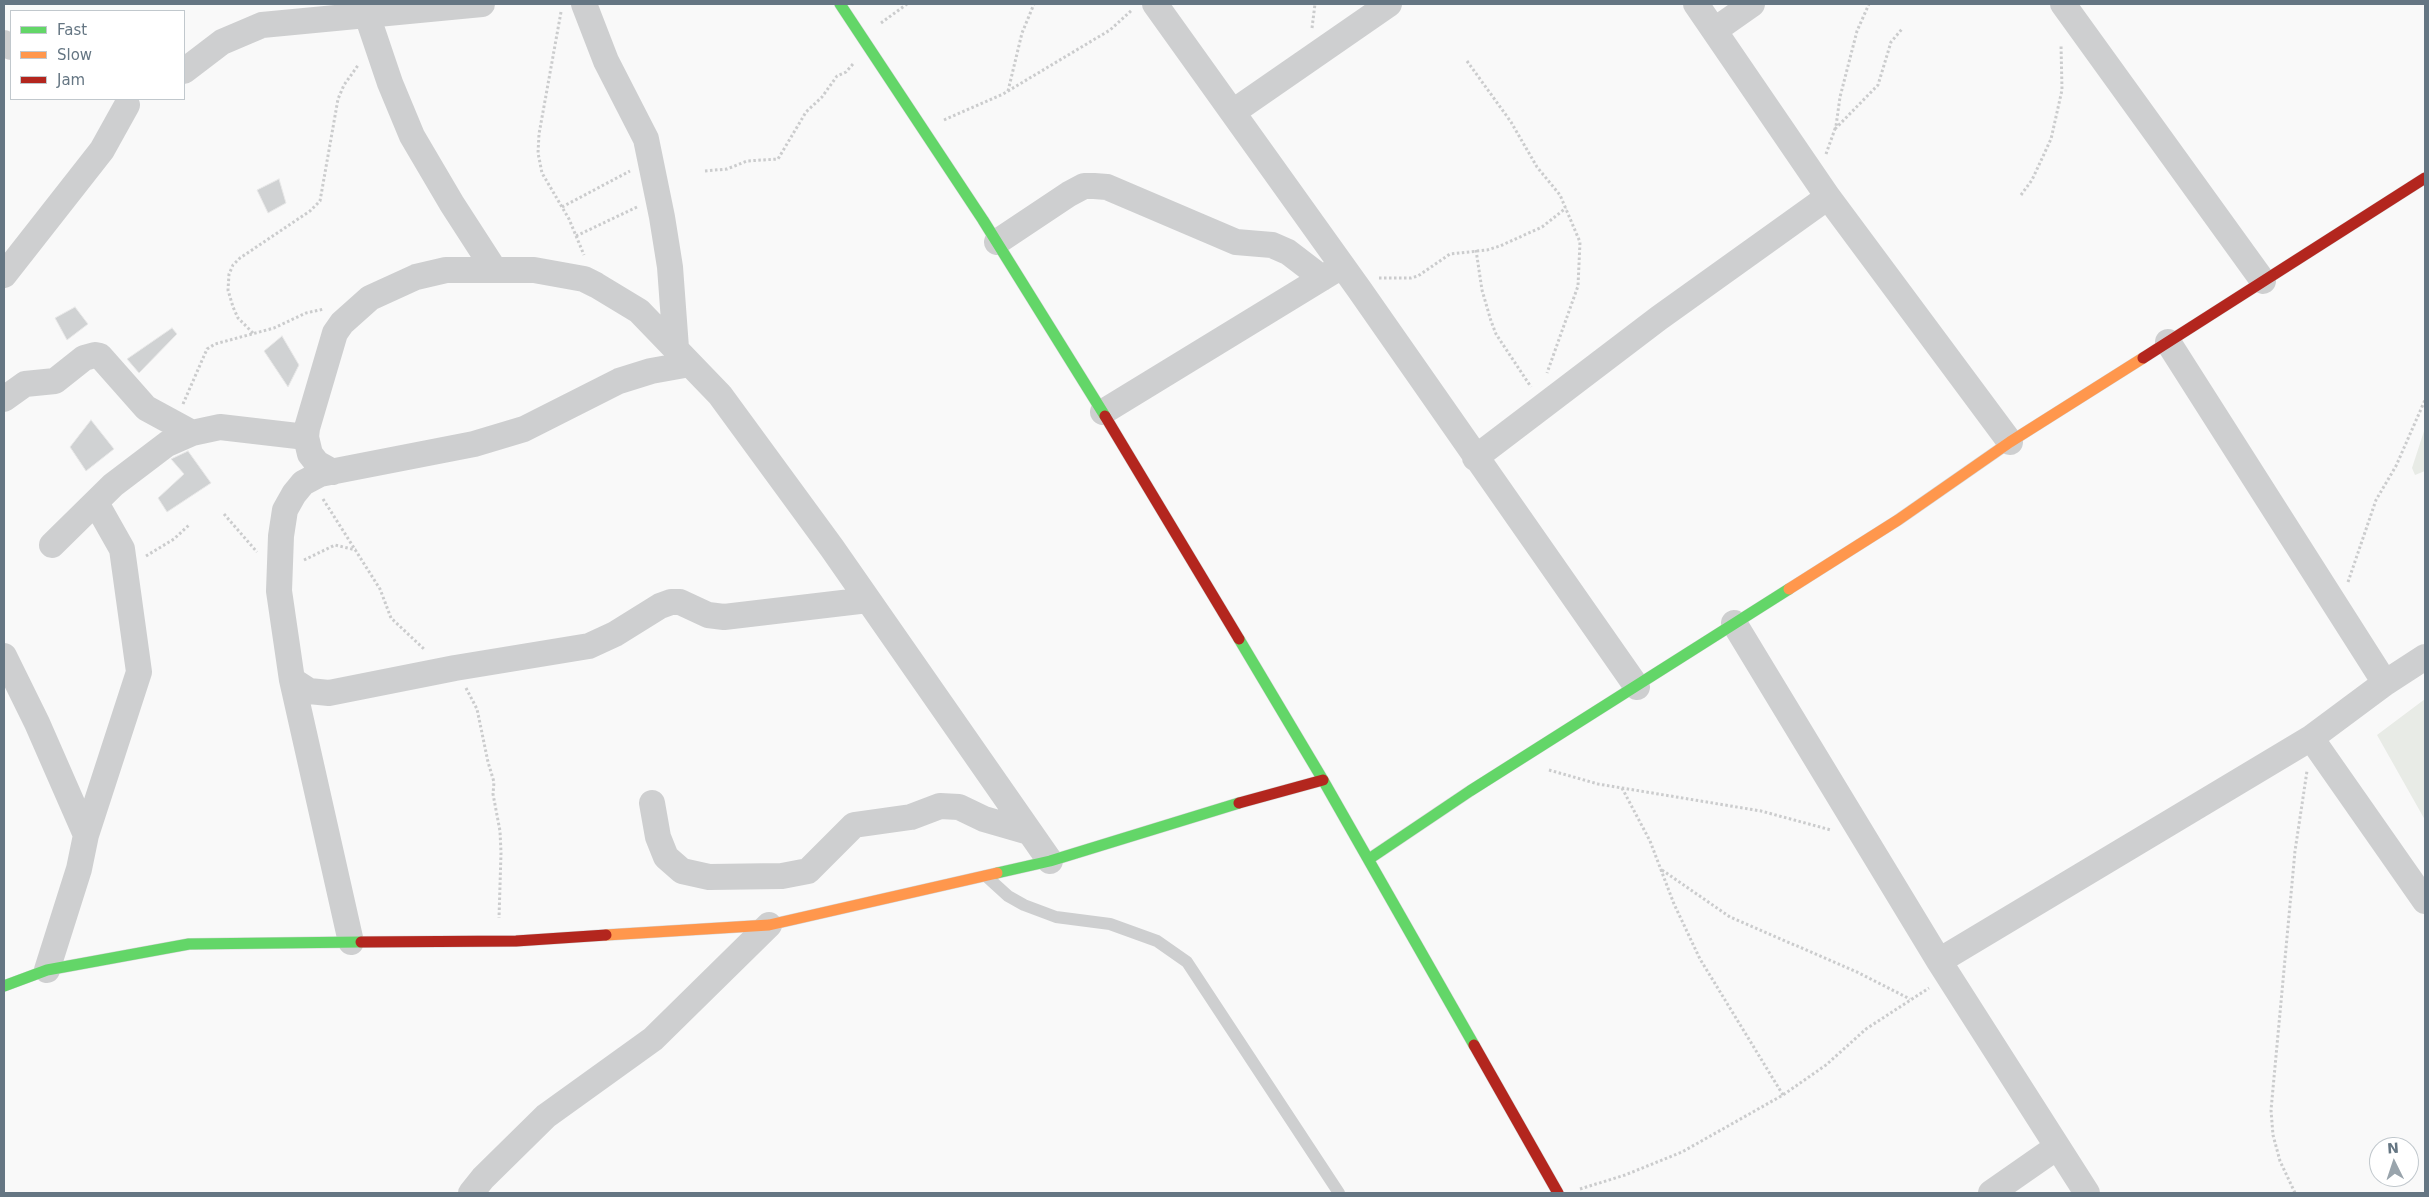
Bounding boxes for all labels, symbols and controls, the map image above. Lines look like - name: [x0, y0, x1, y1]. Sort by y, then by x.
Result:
- legend: [10, 10, 185, 100]
- text: Fast: [57, 21, 87, 39]
- text: Slow: [57, 46, 92, 64]
- text: Jam: [57, 71, 85, 89]
- north arrow: [2369, 1137, 2419, 1187]
- text: N: [2387, 1140, 2399, 1156]

